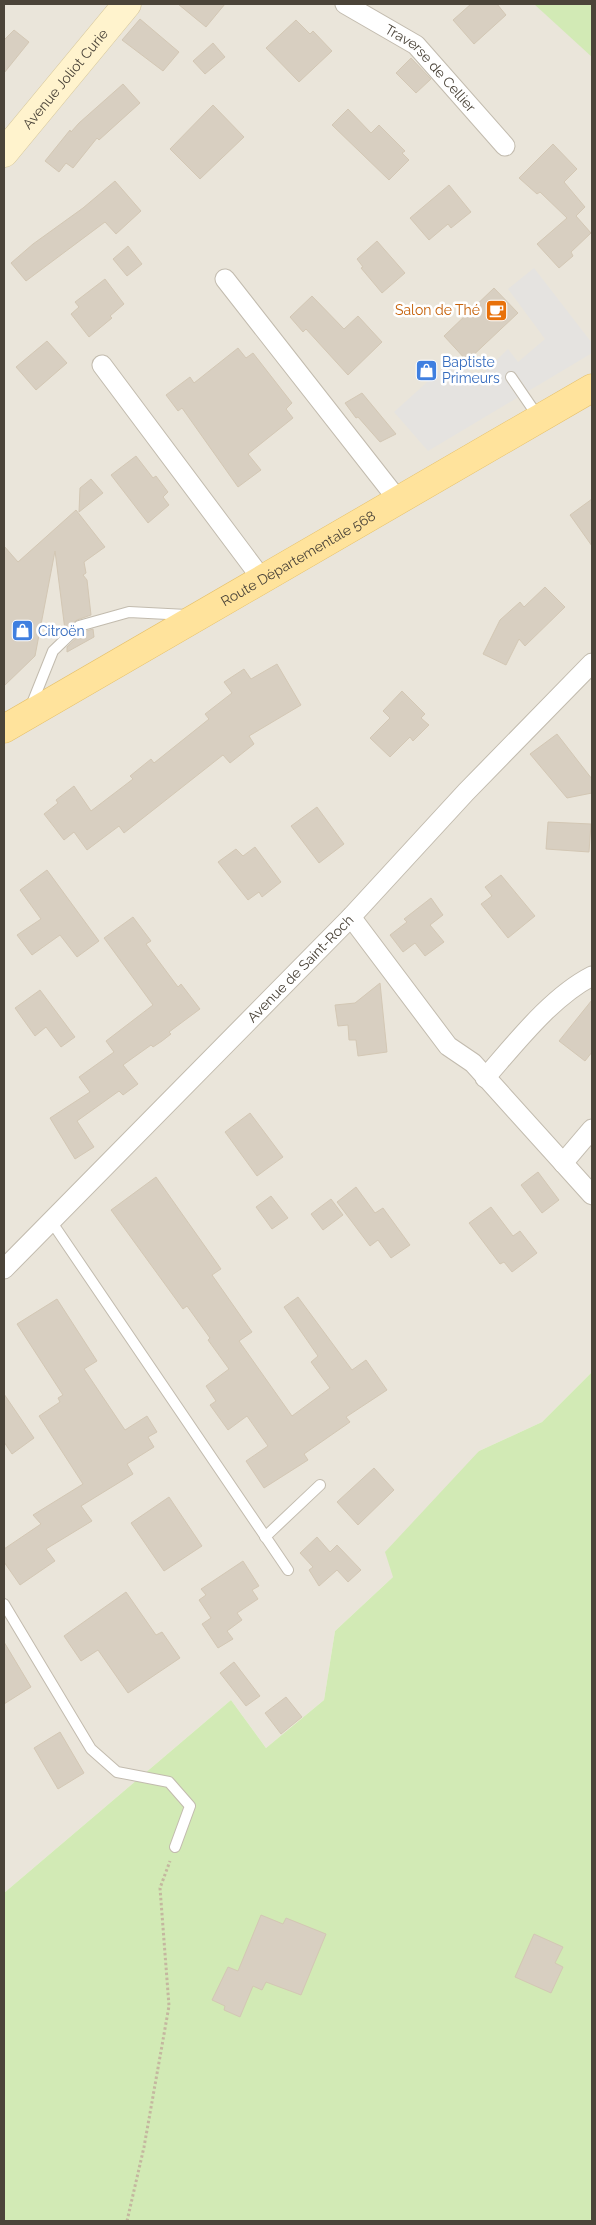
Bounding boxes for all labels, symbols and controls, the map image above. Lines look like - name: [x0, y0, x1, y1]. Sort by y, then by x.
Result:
- street label: Traverse de Cellier: [382, 21, 479, 115]
- street label: Avenue Joliot Curie: [19, 26, 111, 132]
- cafe icon: Salon de Thé: [484, 298, 508, 322]
- place label: Salon de Thé: [395, 302, 480, 318]
- place label: Baptiste Primeurs: [442, 354, 500, 386]
- shop icon: Baptiste Primeurs: [414, 358, 438, 382]
- street label: Route Départementale 568: [218, 507, 378, 609]
- shop icon: Citroën: [10, 619, 34, 643]
- place label: Citroën: [38, 623, 85, 639]
- street label: Avenue de Saint-Roch: [244, 911, 357, 1025]

